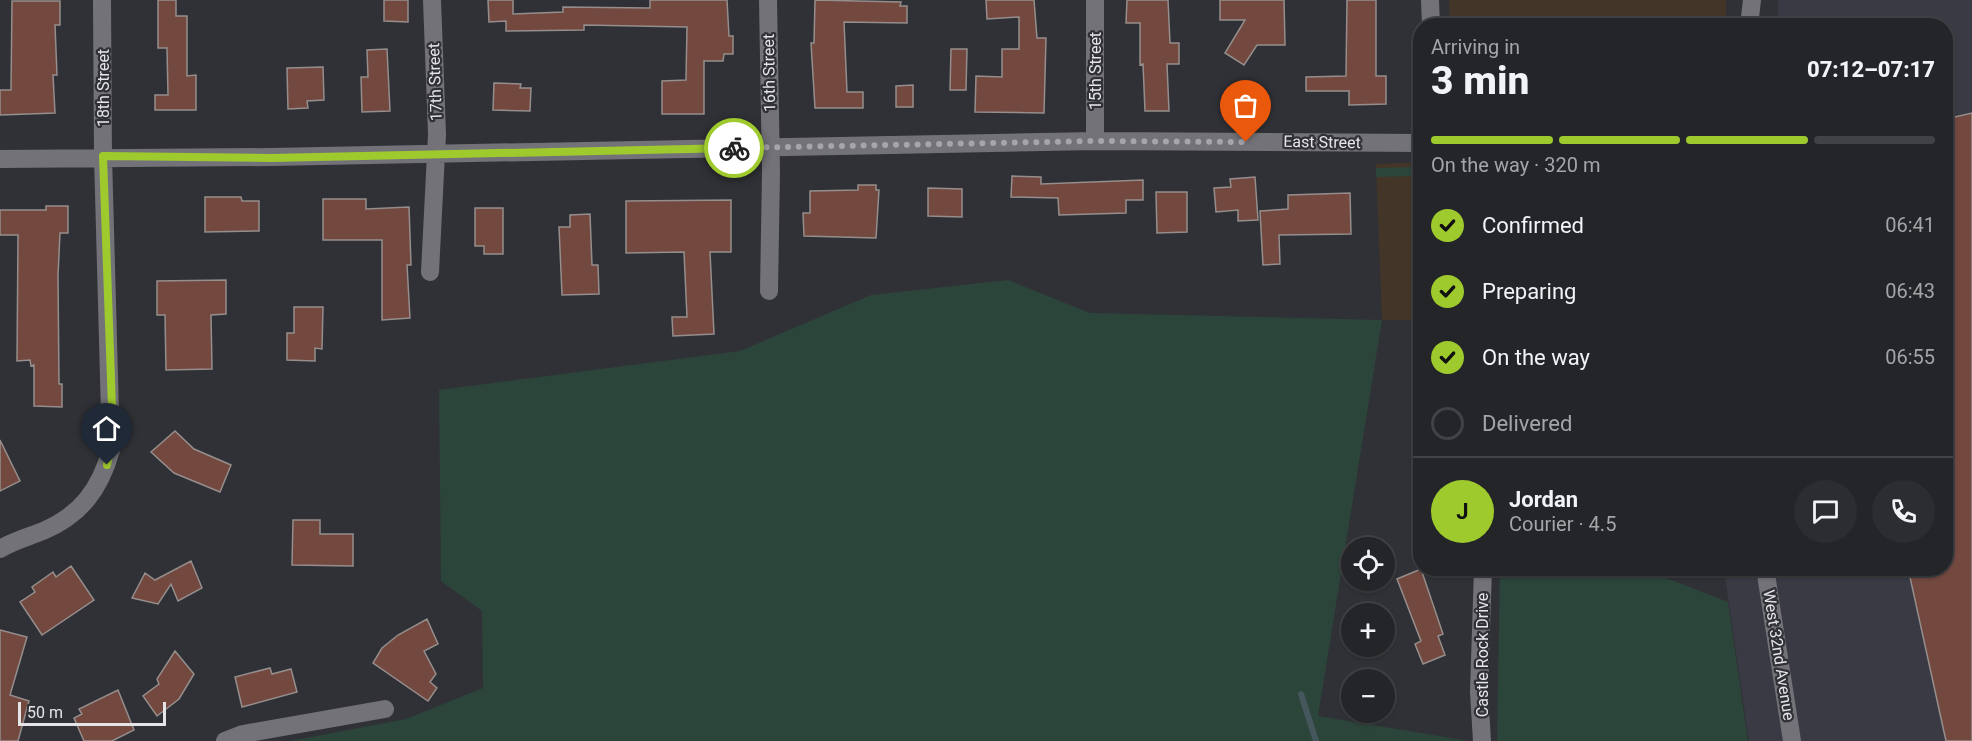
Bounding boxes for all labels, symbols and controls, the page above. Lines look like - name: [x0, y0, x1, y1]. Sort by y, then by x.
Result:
- street label: 15th Street: [1086, 32, 1105, 110]
- street label: 16th Street: [759, 34, 779, 112]
- text: Arriving in: [1431, 35, 1520, 59]
- street label: 17th Street: [424, 43, 446, 121]
- street label: 18th Street: [94, 49, 113, 127]
- text: 07:12–07:17: [1807, 57, 1935, 82]
- text: 3 min: [1431, 58, 1529, 104]
- pin: [1220, 80, 1271, 142]
- icon: bag: [1229, 89, 1262, 122]
- courier: [704, 118, 764, 178]
- icon: bike: [718, 132, 751, 165]
- street label: East Street: [1283, 132, 1361, 152]
- text: On the way · 320 m: [1431, 153, 1600, 177]
- icon: check: [1431, 209, 1464, 242]
- text: Confirmed: [1482, 213, 1584, 238]
- text: 06:41: [1885, 213, 1935, 237]
- icon: check: [1431, 275, 1464, 308]
- text: Preparing: [1482, 279, 1576, 304]
- text: 06:43: [1885, 279, 1935, 303]
- icon: check: [1431, 341, 1464, 374]
- text: On the way: [1482, 345, 1590, 370]
- text: 06:55: [1885, 345, 1935, 369]
- pin: [81, 403, 132, 465]
- text: Delivered: [1482, 411, 1572, 436]
- icon: home: [90, 412, 123, 445]
- button: chat: [1794, 480, 1857, 543]
- button: phone: [1872, 480, 1935, 543]
- text: Jordan: [1509, 487, 1578, 512]
- text: J: [1456, 499, 1469, 524]
- text: Courier · 4.5: [1509, 512, 1616, 536]
- map controls: [1341, 537, 1395, 723]
- button: locate: [1341, 537, 1395, 591]
- street label: West 32nd Avenue: [1759, 588, 1799, 722]
- street label: Castle Rock Drive: [1473, 593, 1492, 717]
- button: +: [1341, 603, 1395, 657]
- button: −: [1341, 669, 1395, 723]
- scale bar: [18, 699, 166, 726]
- text: 50 m: [27, 703, 63, 722]

